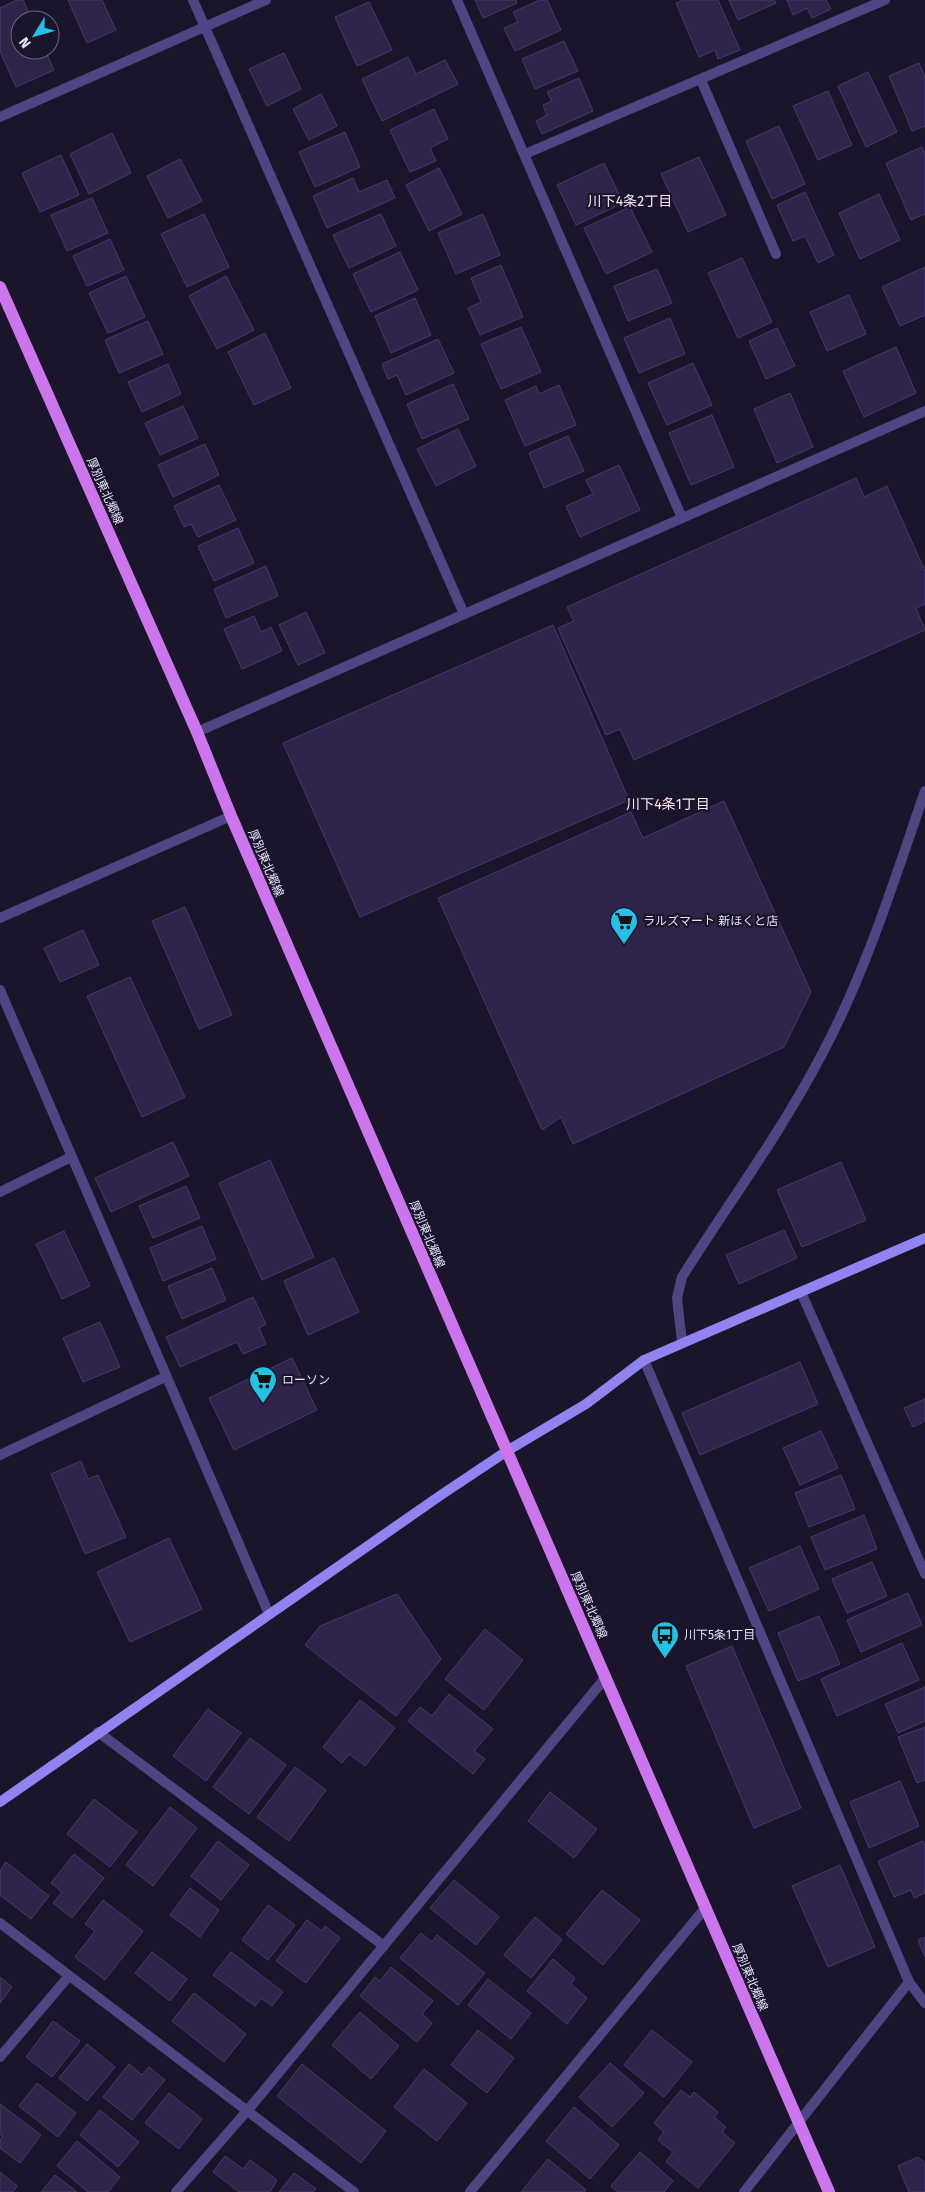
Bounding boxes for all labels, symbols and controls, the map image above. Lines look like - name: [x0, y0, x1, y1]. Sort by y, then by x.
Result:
- north arrow: [10, 10, 60, 60]
- text: N: [15, 34, 35, 51]
- district label: 川下4条2丁目: [588, 193, 672, 210]
- street label: 厚別東北郷線: [84, 455, 126, 527]
- district label: 川下4条1丁目: [626, 796, 710, 813]
- street label: 厚別東北郷線: [245, 827, 287, 899]
- supermarket icon: ラルズマート 新ほくと店: [609, 906, 639, 945]
- place label: ラルズマート 新ほくと店: [643, 914, 778, 928]
- street label: 厚別東北郷線: [406, 1198, 448, 1270]
- supermarket icon: ローソン: [248, 1365, 278, 1404]
- place label: ローソン: [282, 1373, 330, 1387]
- street label: 厚別東北郷線: [568, 1569, 610, 1641]
- bus stop icon: 川下5条1丁目: [650, 1620, 680, 1659]
- place label: 川下5条1丁目: [684, 1628, 755, 1642]
- street label: 厚別東北郷線: [729, 1941, 771, 2013]

